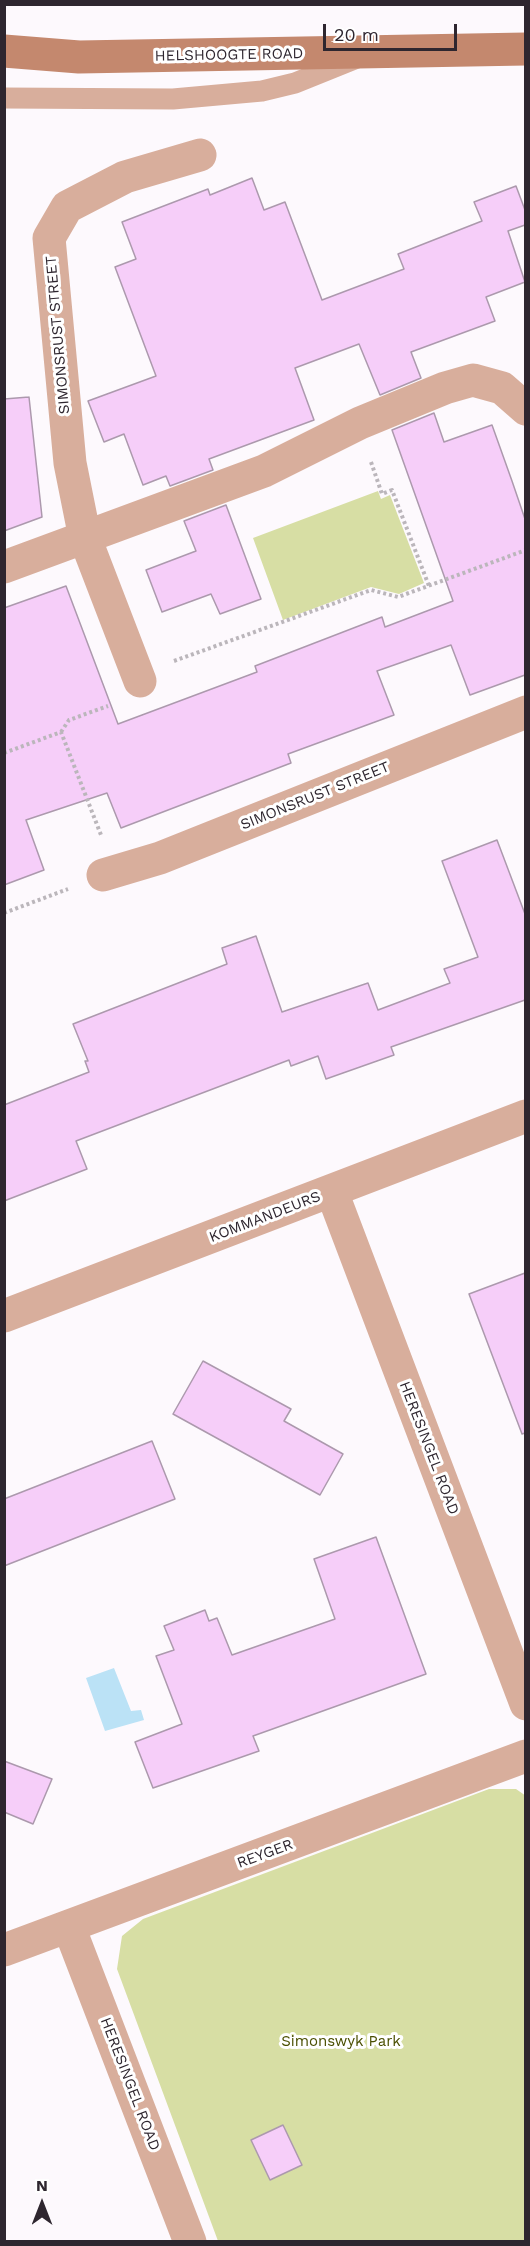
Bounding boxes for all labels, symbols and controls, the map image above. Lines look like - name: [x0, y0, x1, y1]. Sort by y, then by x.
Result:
- scale bar: [326, 12, 460, 50]
- text: 20 m: [334, 24, 379, 45]
- street label: HELSHOOGTE ROAD: [155, 45, 303, 65]
- street label: SIMONSRUST STREET: [42, 255, 74, 415]
- street label: SIMONSRUST STREET: [238, 758, 392, 834]
- street label: KOMMANDEURS: [207, 1188, 323, 1246]
- street label: HERESINGEL ROAD: [395, 1379, 463, 1517]
- street label: REYGER: [235, 1836, 295, 1872]
- street label: HERESINGEL ROAD: [96, 2015, 164, 2153]
- park label: Simonswyk Park: [281, 2033, 401, 2051]
- north arrow: [12, 2174, 72, 2234]
- text: N: [36, 2176, 48, 2195]

